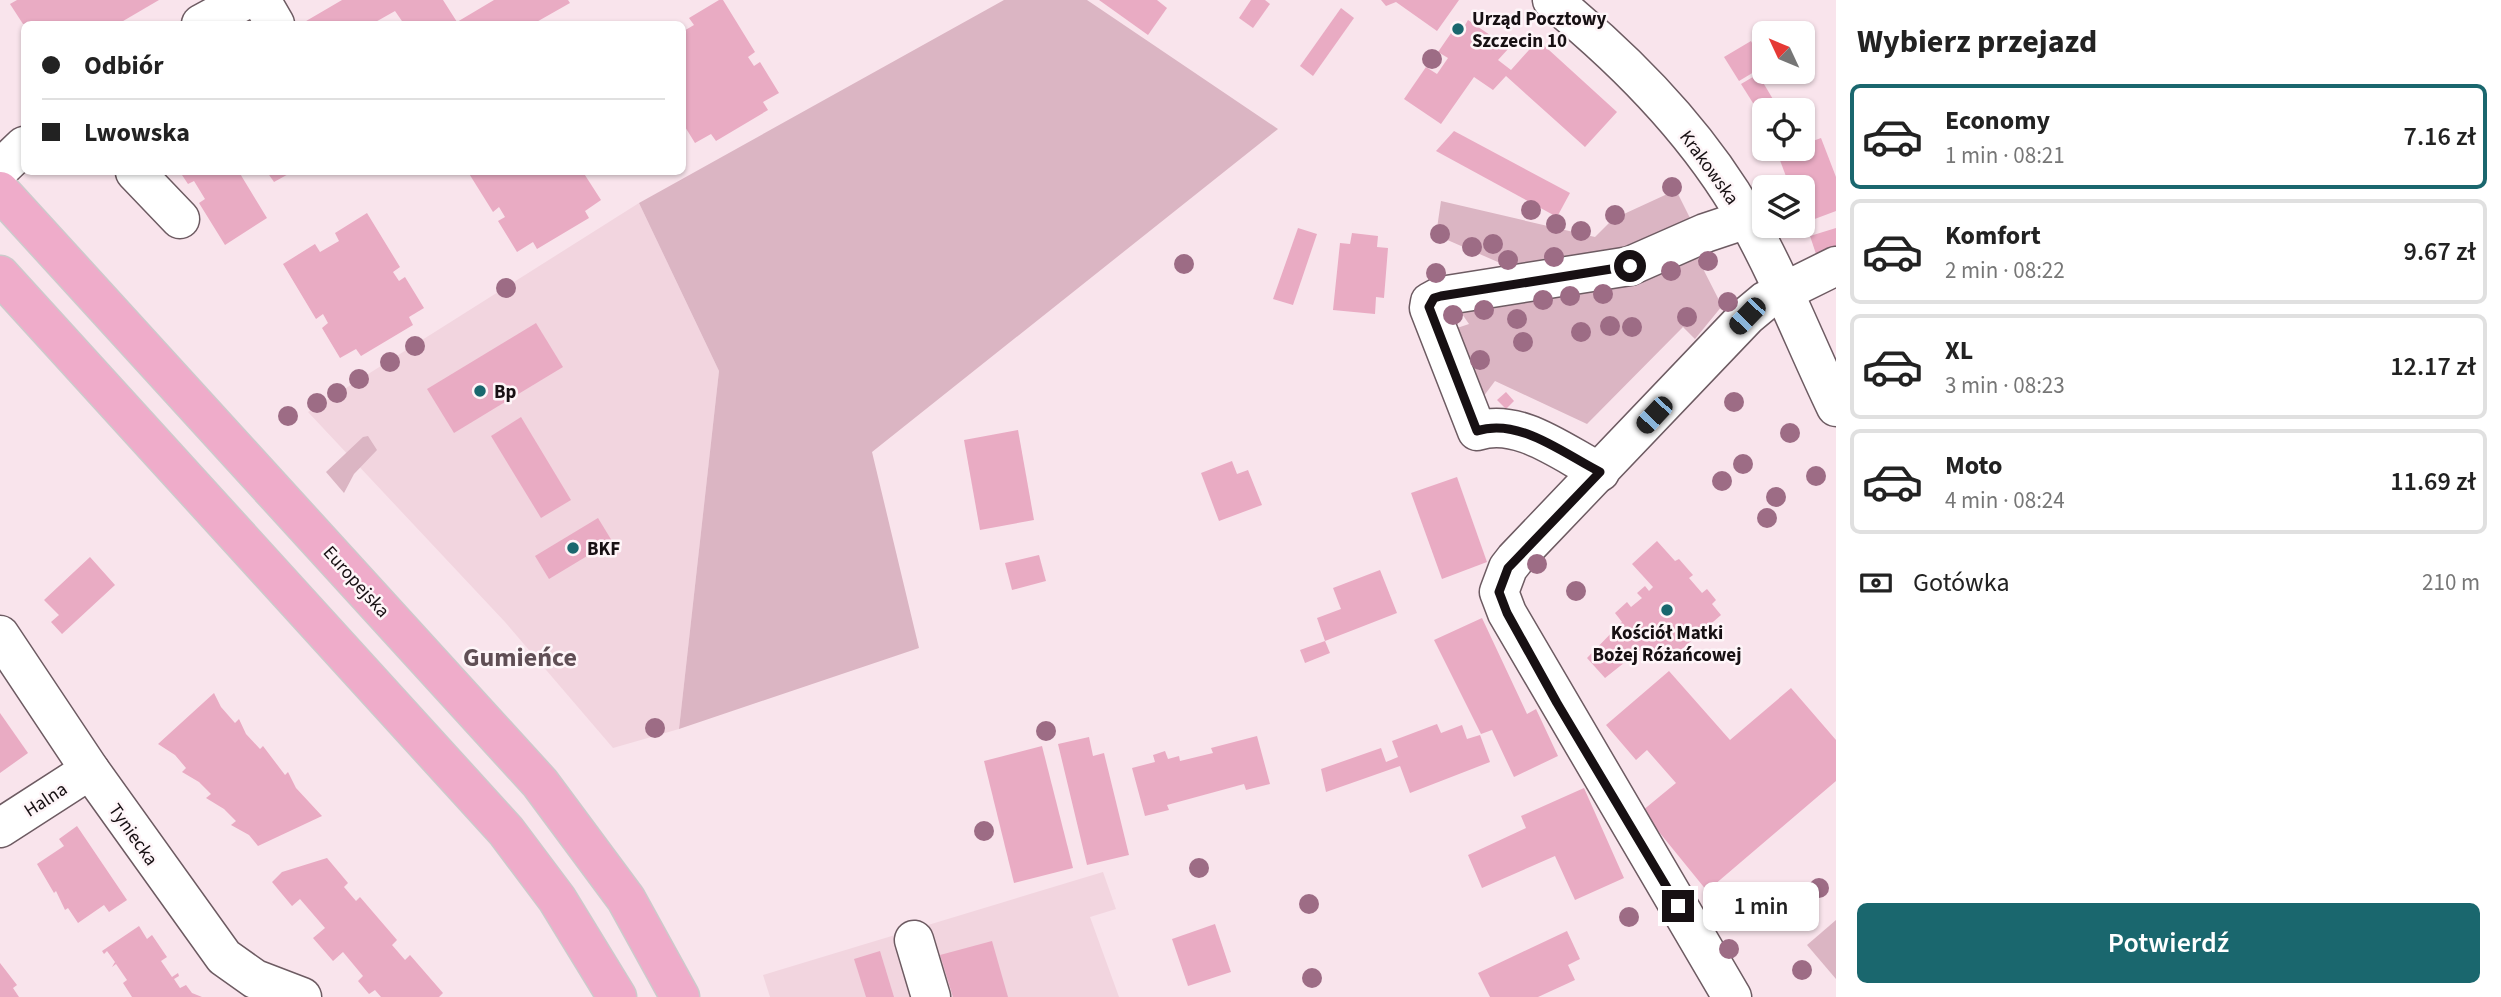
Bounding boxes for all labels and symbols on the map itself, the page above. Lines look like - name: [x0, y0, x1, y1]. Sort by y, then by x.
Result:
- place label: Urząd Pocztowy Szczecin 10: [1472, 6, 1606, 55]
- marker: Urząd Pocztowy Szczecin 10: [1450, 21, 1466, 37]
- north arrow: [1752, 21, 1815, 84]
- street label: Krakowska: [1672, 125, 1745, 211]
- route start: [1614, 250, 1646, 282]
- car: [1725, 294, 1770, 338]
- place label: Bp: [494, 379, 516, 406]
- marker: Bp: [472, 383, 488, 399]
- car: [1632, 392, 1677, 438]
- place label: BKF: [587, 536, 620, 563]
- street label: Europejska: [316, 540, 396, 624]
- marker: BKF: [565, 540, 581, 556]
- marker: Kościół Matki Bożej Różańcowej: [1659, 602, 1675, 618]
- place label: Kościół Matki Bożej Różańcowej: [1593, 620, 1741, 669]
- district label: Gumieńce: [463, 639, 577, 676]
- street label: Halna: [19, 776, 73, 824]
- street label: Tyniecka: [102, 798, 164, 871]
- callout: 1 min: [1702, 881, 1818, 930]
- route end: [1662, 890, 1694, 922]

